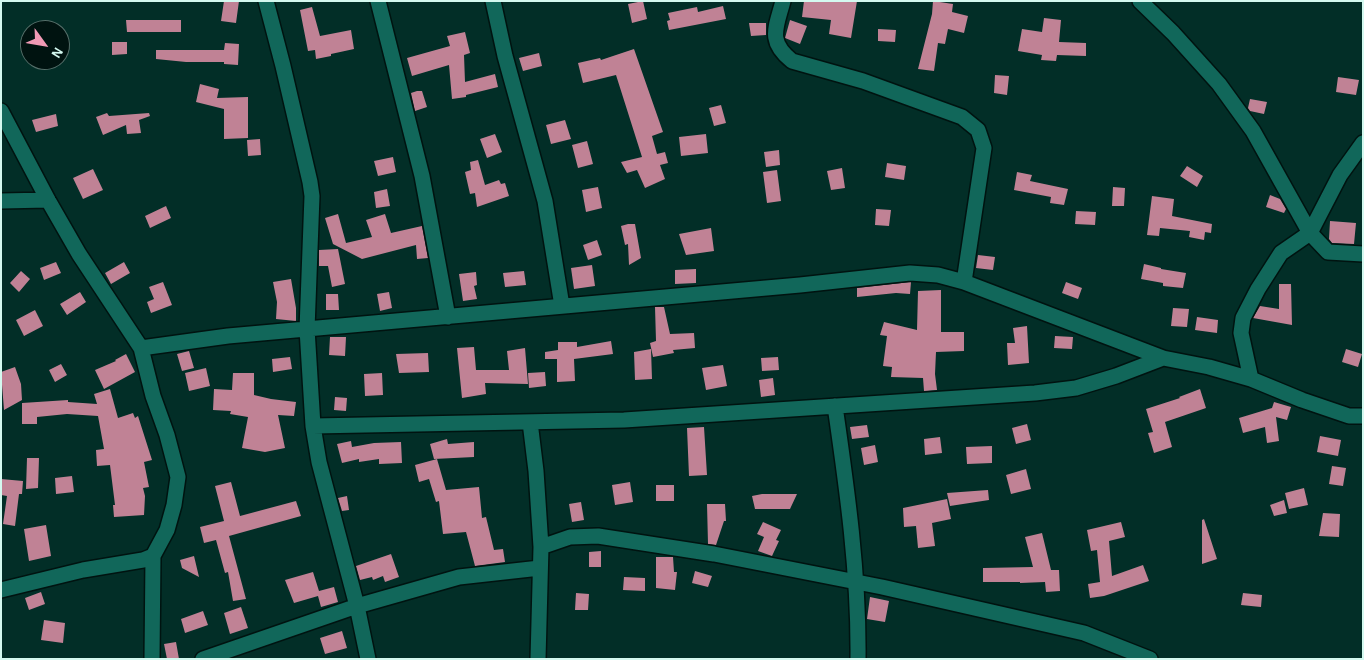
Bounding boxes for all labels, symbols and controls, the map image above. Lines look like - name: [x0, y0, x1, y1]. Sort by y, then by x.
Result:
- north arrow: [20, 20, 70, 70]
- text: N: [48, 45, 65, 60]

